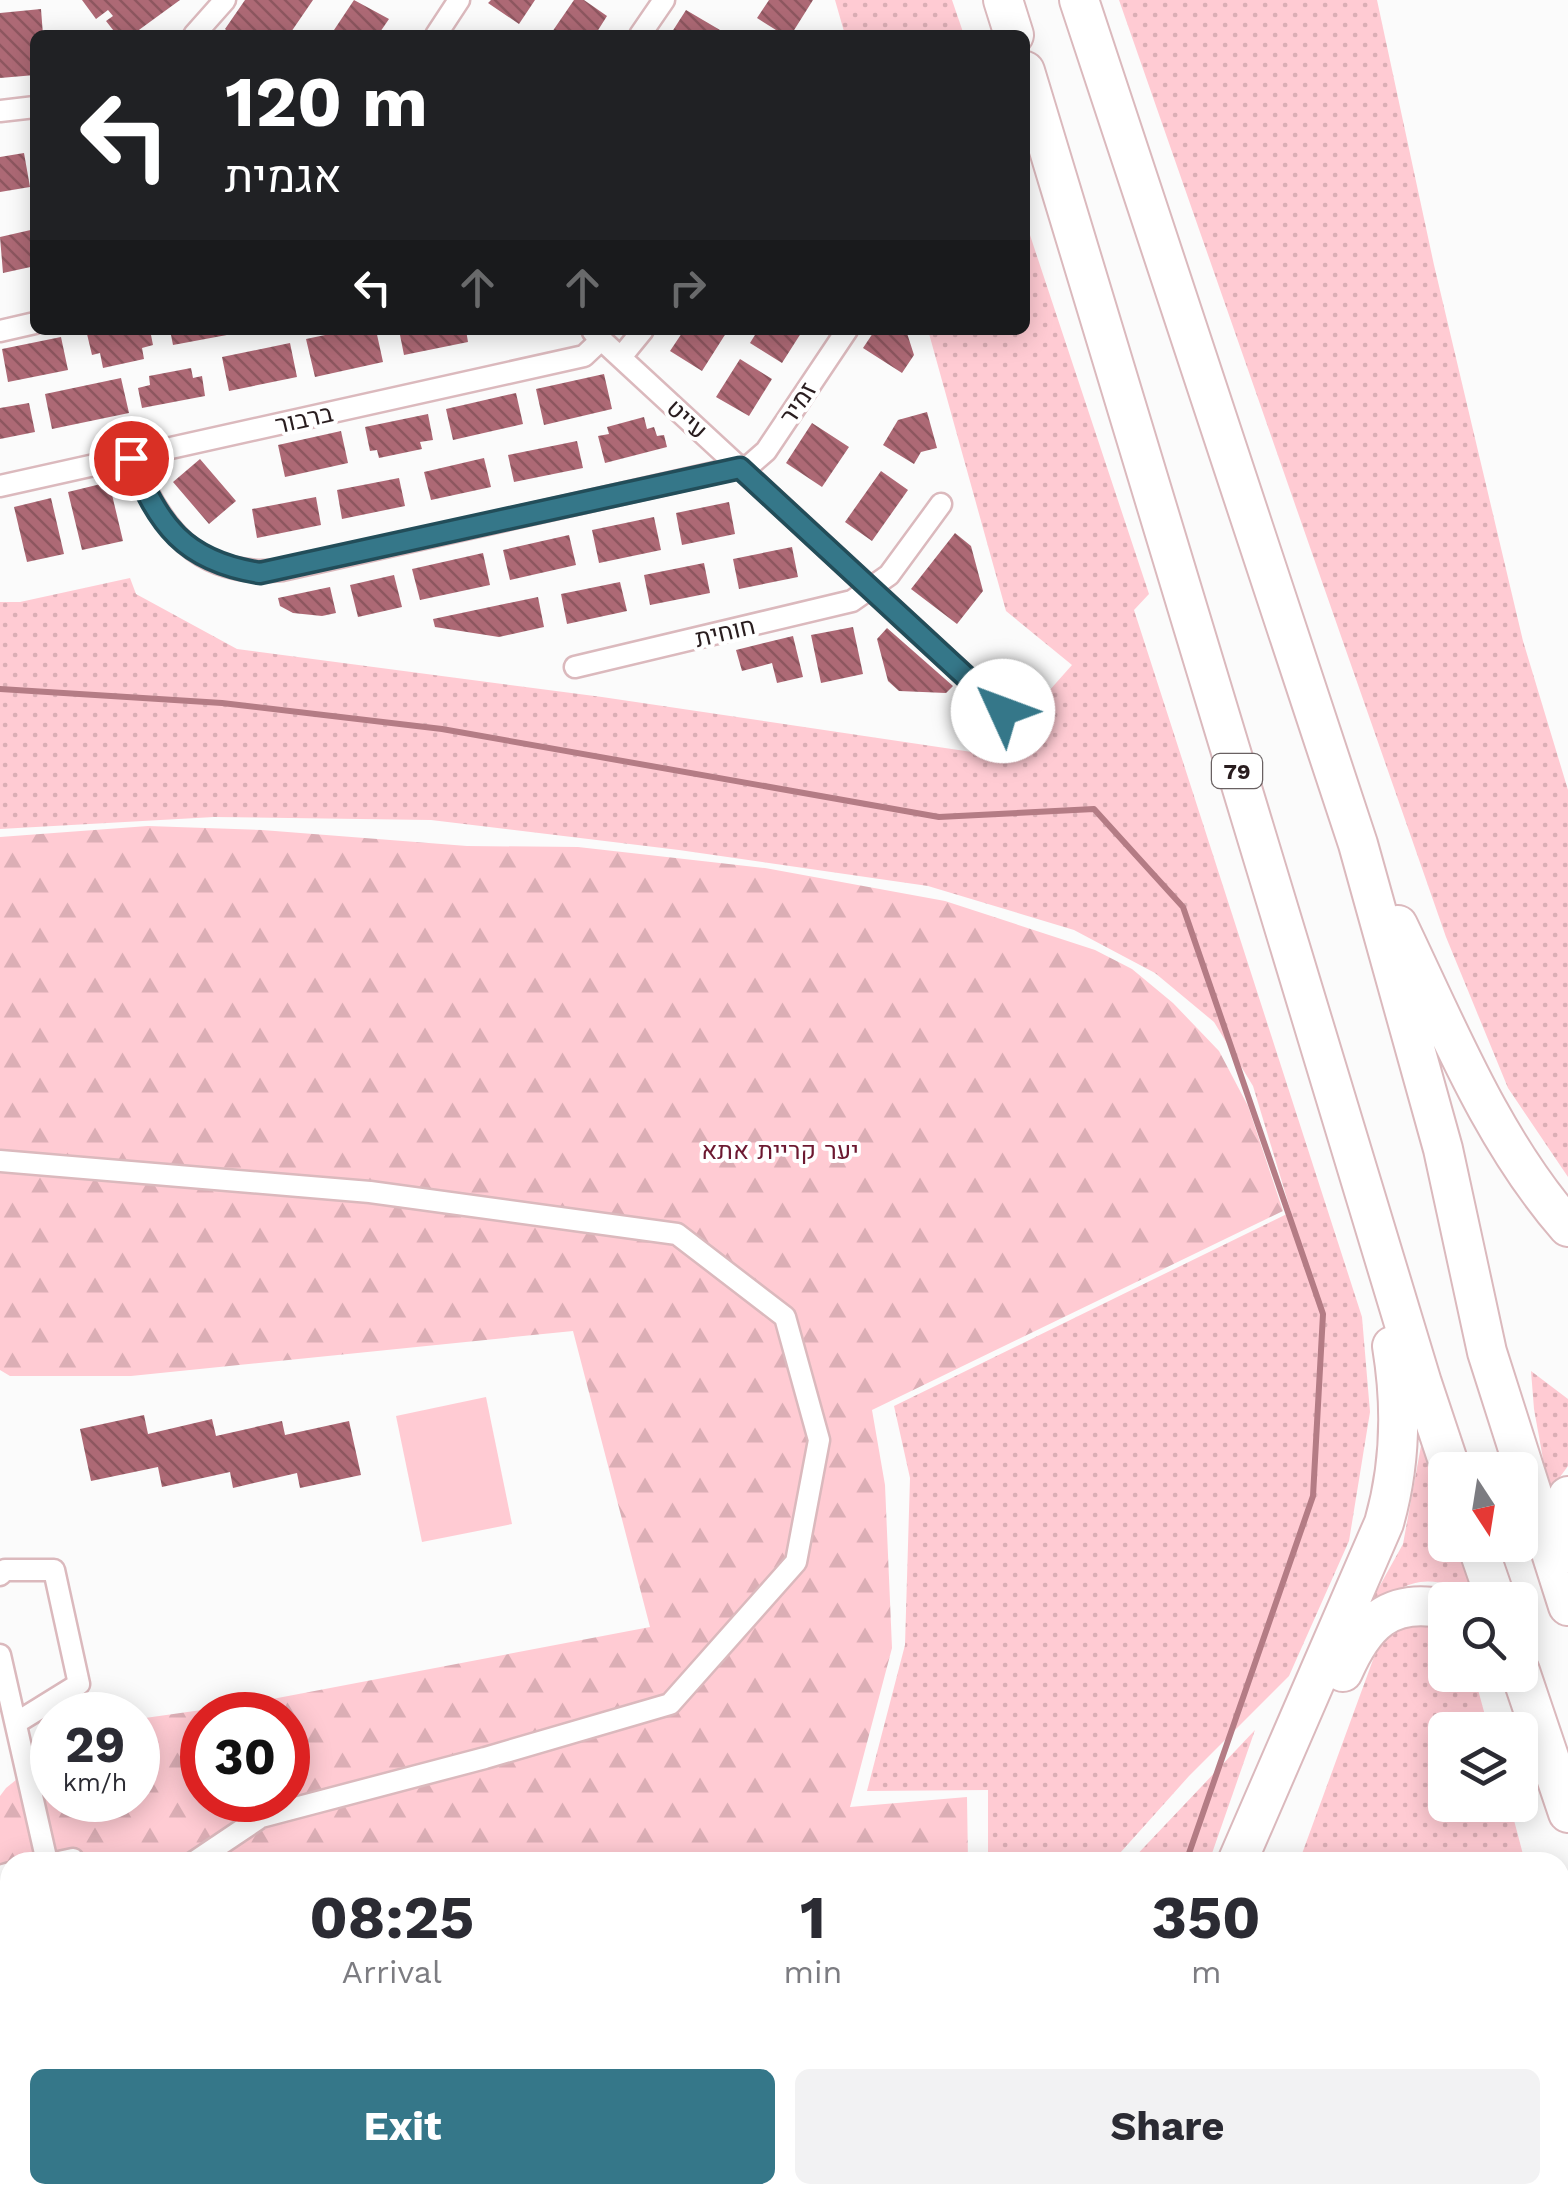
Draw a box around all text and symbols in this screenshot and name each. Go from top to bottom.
text: 120 m [225,61,428,143]
icon: left [60,70,190,200]
text: אגמית [225,150,342,203]
icon: left [345,260,400,315]
icon: ahead [450,260,505,315]
icon: ahead [555,260,610,315]
icon: right [660,260,715,315]
street label: זמיר [774,376,822,430]
street label: עייט [661,393,713,445]
street label: ברבור [272,398,336,440]
pin [89,416,174,501]
icon: arrive [104,431,159,486]
street label: חוחית [692,611,758,653]
position arrow [951,659,1055,763]
road number: 79 [1212,754,1262,788]
park label: יער קריית אתא [701,1136,859,1165]
north arrow [1428,1452,1538,1562]
map controls [1428,1452,1538,1822]
button: search [1428,1582,1538,1692]
speed limit sign: 30 [180,1692,310,1822]
button: layers [1428,1712,1538,1822]
text: 29 [65,1715,125,1774]
text: km/h [63,1768,127,1797]
text: 08:25 [309,1882,474,1953]
text: 1 [800,1882,826,1953]
text: 350 [1152,1882,1261,1953]
text: Arrival [342,1953,442,1991]
text: min [784,1953,842,1991]
text: m [1191,1953,1221,1991]
button: Exit [30,2069,775,2184]
button: Share [795,2069,1540,2184]

